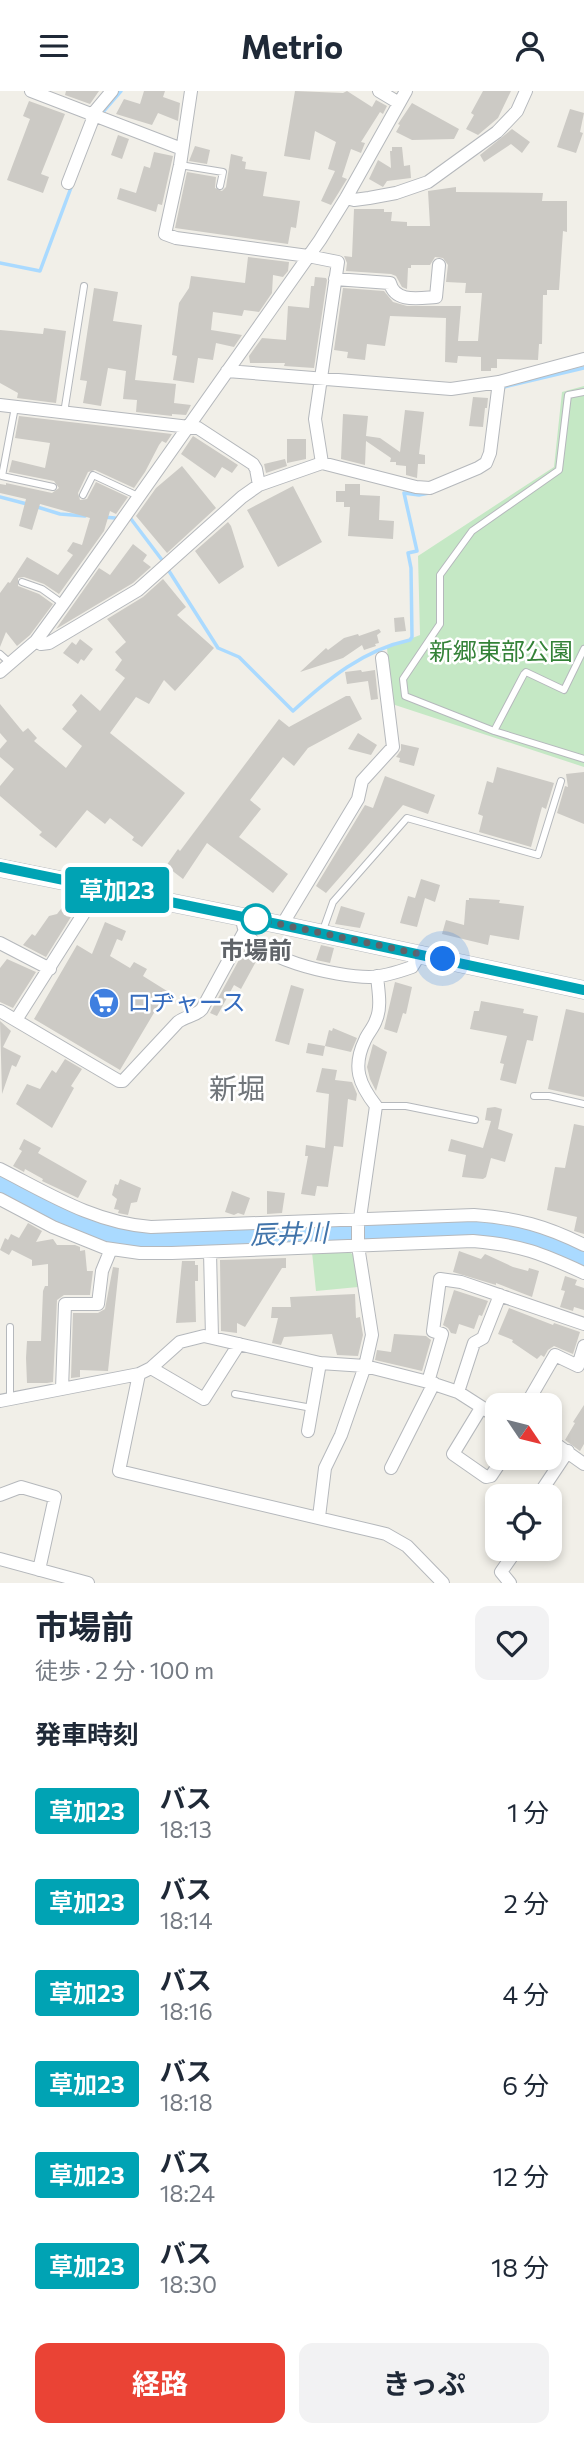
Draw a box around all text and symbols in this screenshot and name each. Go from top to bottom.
text: Metrio [241,26,343,66]
icon: menu [35,27,73,65]
icon: person [511,27,549,65]
park label: 新郷東部公園 [429,636,573,665]
line badge: 草加23 [68,867,166,913]
text: 草加23 [79,875,155,904]
marker: 市場前 [241,904,271,934]
place label: 市場前 [220,935,292,964]
your location [425,941,460,976]
supermarket icon: ロヂャース [87,986,121,1020]
place label: ロヂャース [127,987,246,1016]
district label: 新堀 [209,1071,265,1105]
water label: 辰井川 [249,1216,331,1249]
north arrow [485,1393,562,1470]
map controls [485,1393,562,1561]
button: locate [485,1484,562,1561]
text: 市場前 [35,1605,134,1646]
button: heart [475,1606,549,1680]
text: 徒歩 · 2 分 · 100 m [35,1656,214,1684]
text: 発車時刻 [35,1718,139,1749]
text: バス [160,1782,212,1813]
text: 草加23 [49,1796,125,1825]
text: 1 分 [507,1796,549,1827]
text: 18:13 [160,1815,212,1843]
text: バス [160,1873,212,1904]
text: 草加23 [49,1887,125,1916]
text: 2 分 [504,1887,549,1918]
text: 18:14 [160,1906,213,1934]
text: バス [160,1964,212,1995]
text: 草加23 [49,1978,125,2007]
text: 4 分 [502,1978,549,2009]
text: 18:16 [160,1997,213,2025]
text: バス [160,2055,212,2086]
text: 草加23 [49,2069,125,2098]
text: 6 分 [502,2069,549,2100]
text: 18:18 [160,2088,213,2116]
text: バス [160,2146,212,2177]
text: 草加23 [49,2160,125,2189]
text: 12 分 [492,2160,549,2191]
text: 18:24 [160,2179,215,2207]
text: バス [160,2237,212,2268]
text: 草加23 [49,2251,125,2280]
text: 18 分 [491,2251,549,2282]
text: 18:30 [160,2270,217,2298]
button: 経路 [35,2343,285,2423]
button: きっぷ [299,2343,549,2423]

